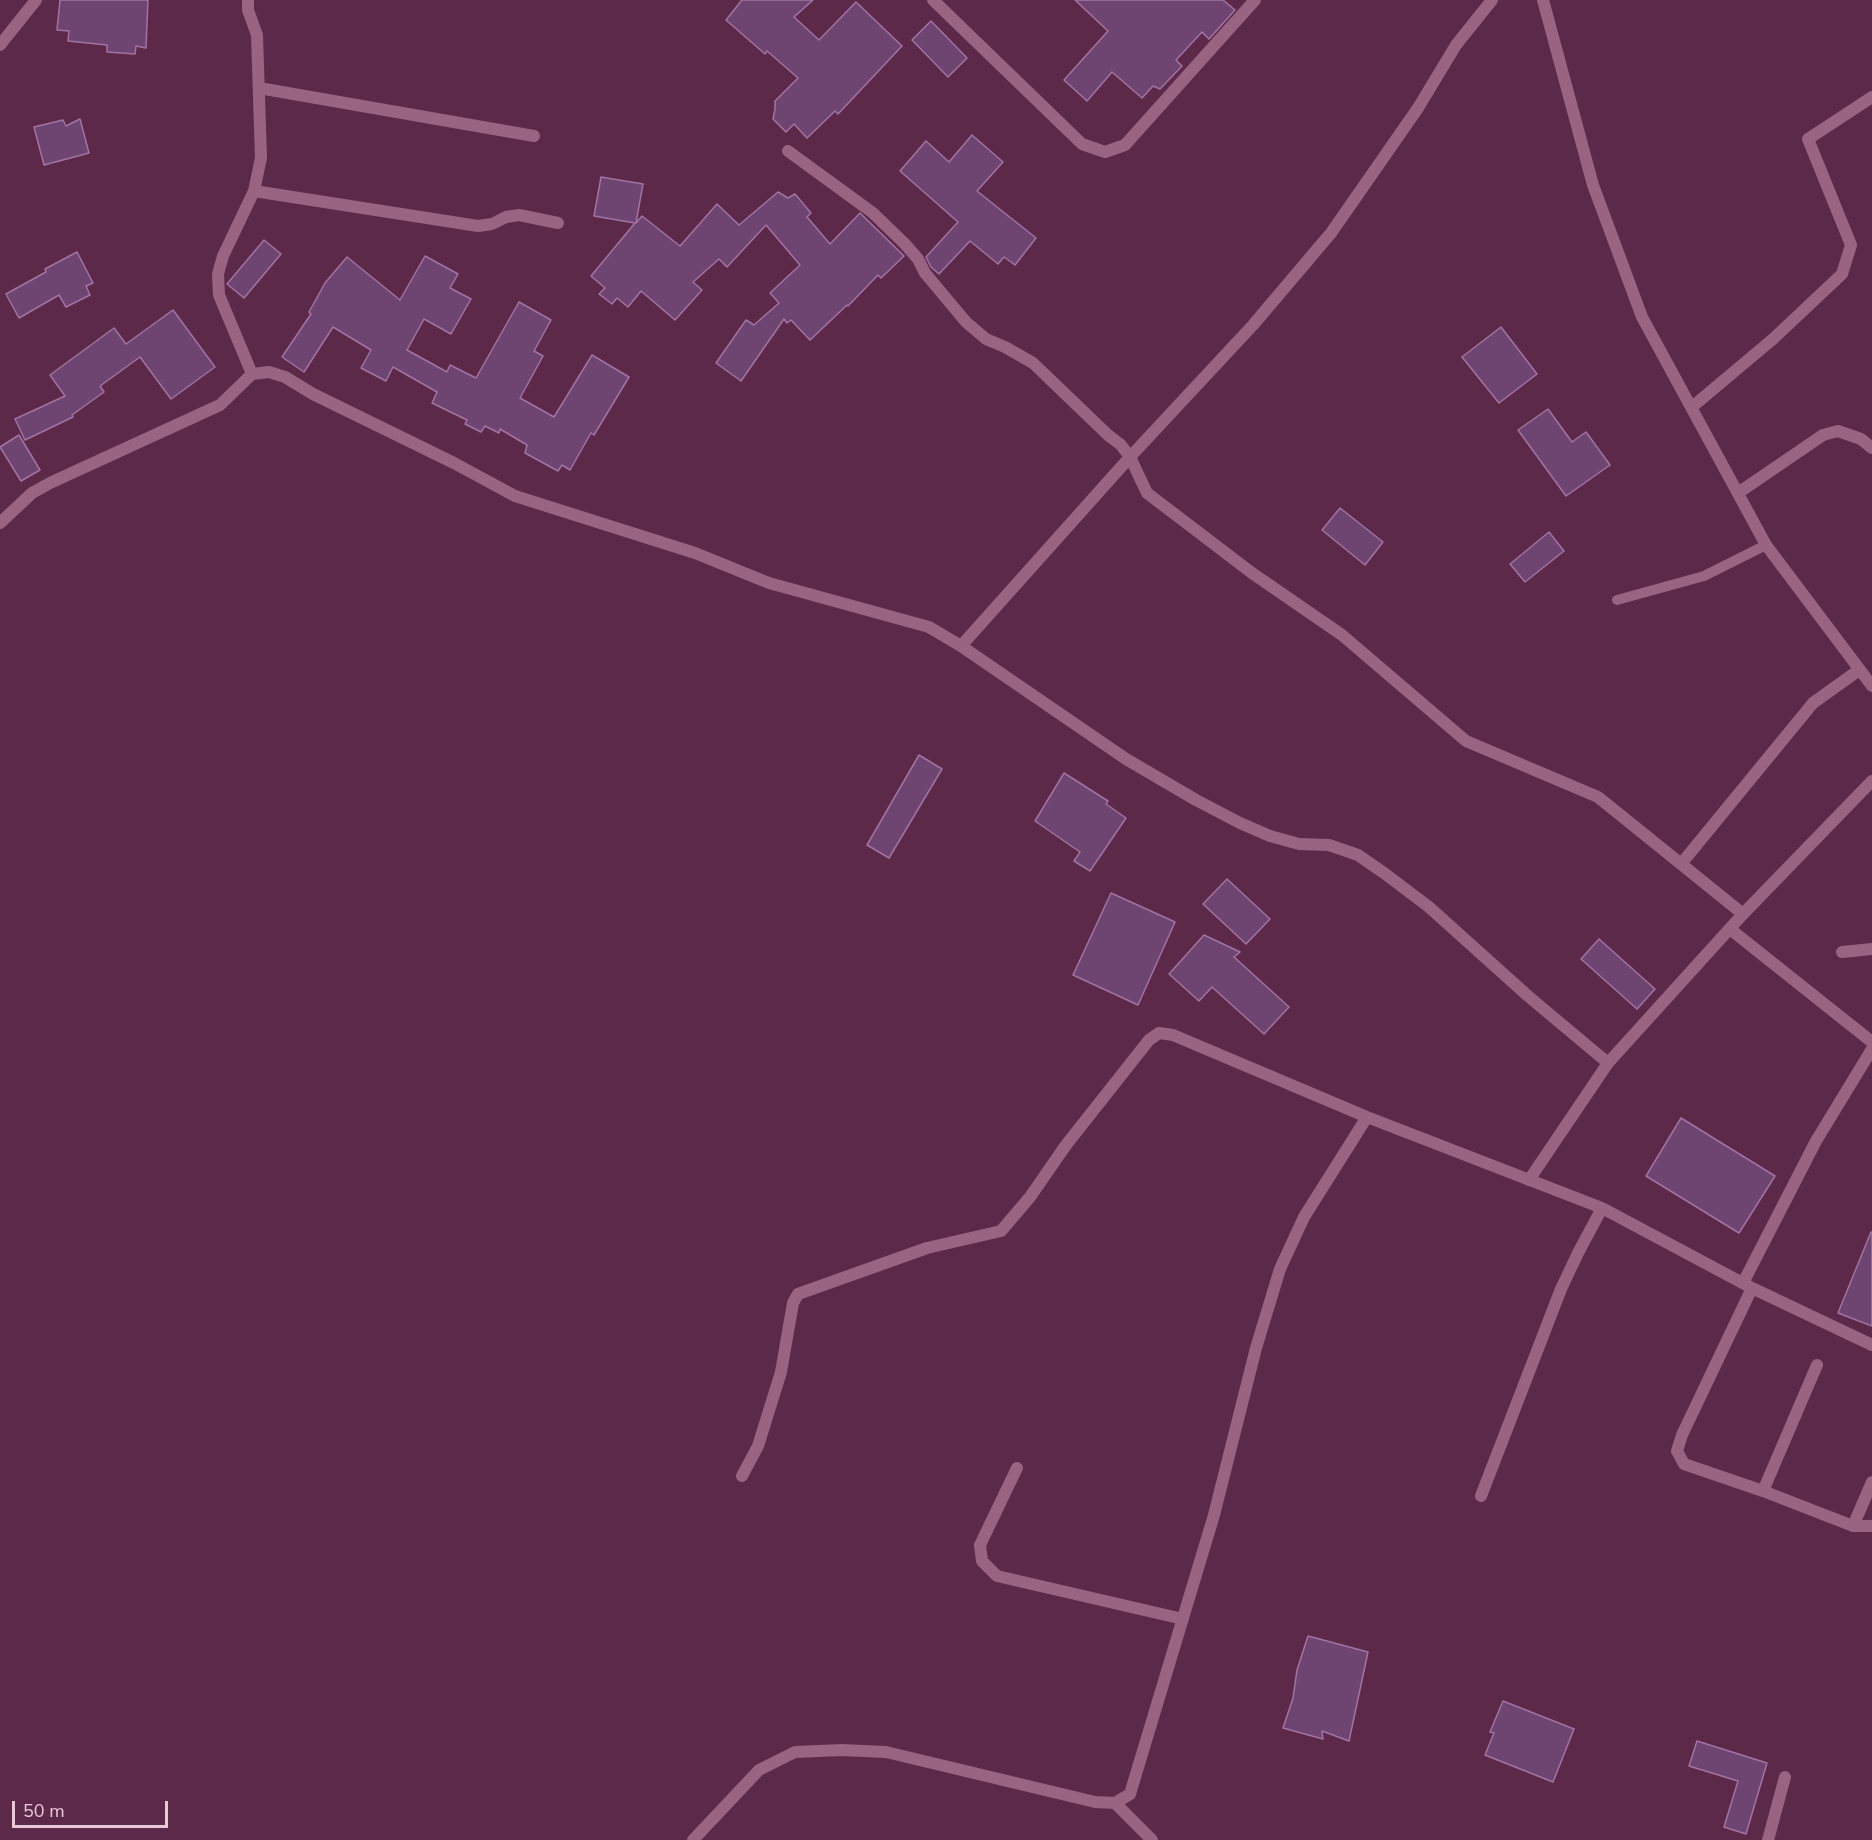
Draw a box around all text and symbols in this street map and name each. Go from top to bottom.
scale bar [15,1789,171,1827]
text: 50 m [23,1799,65,1823]

